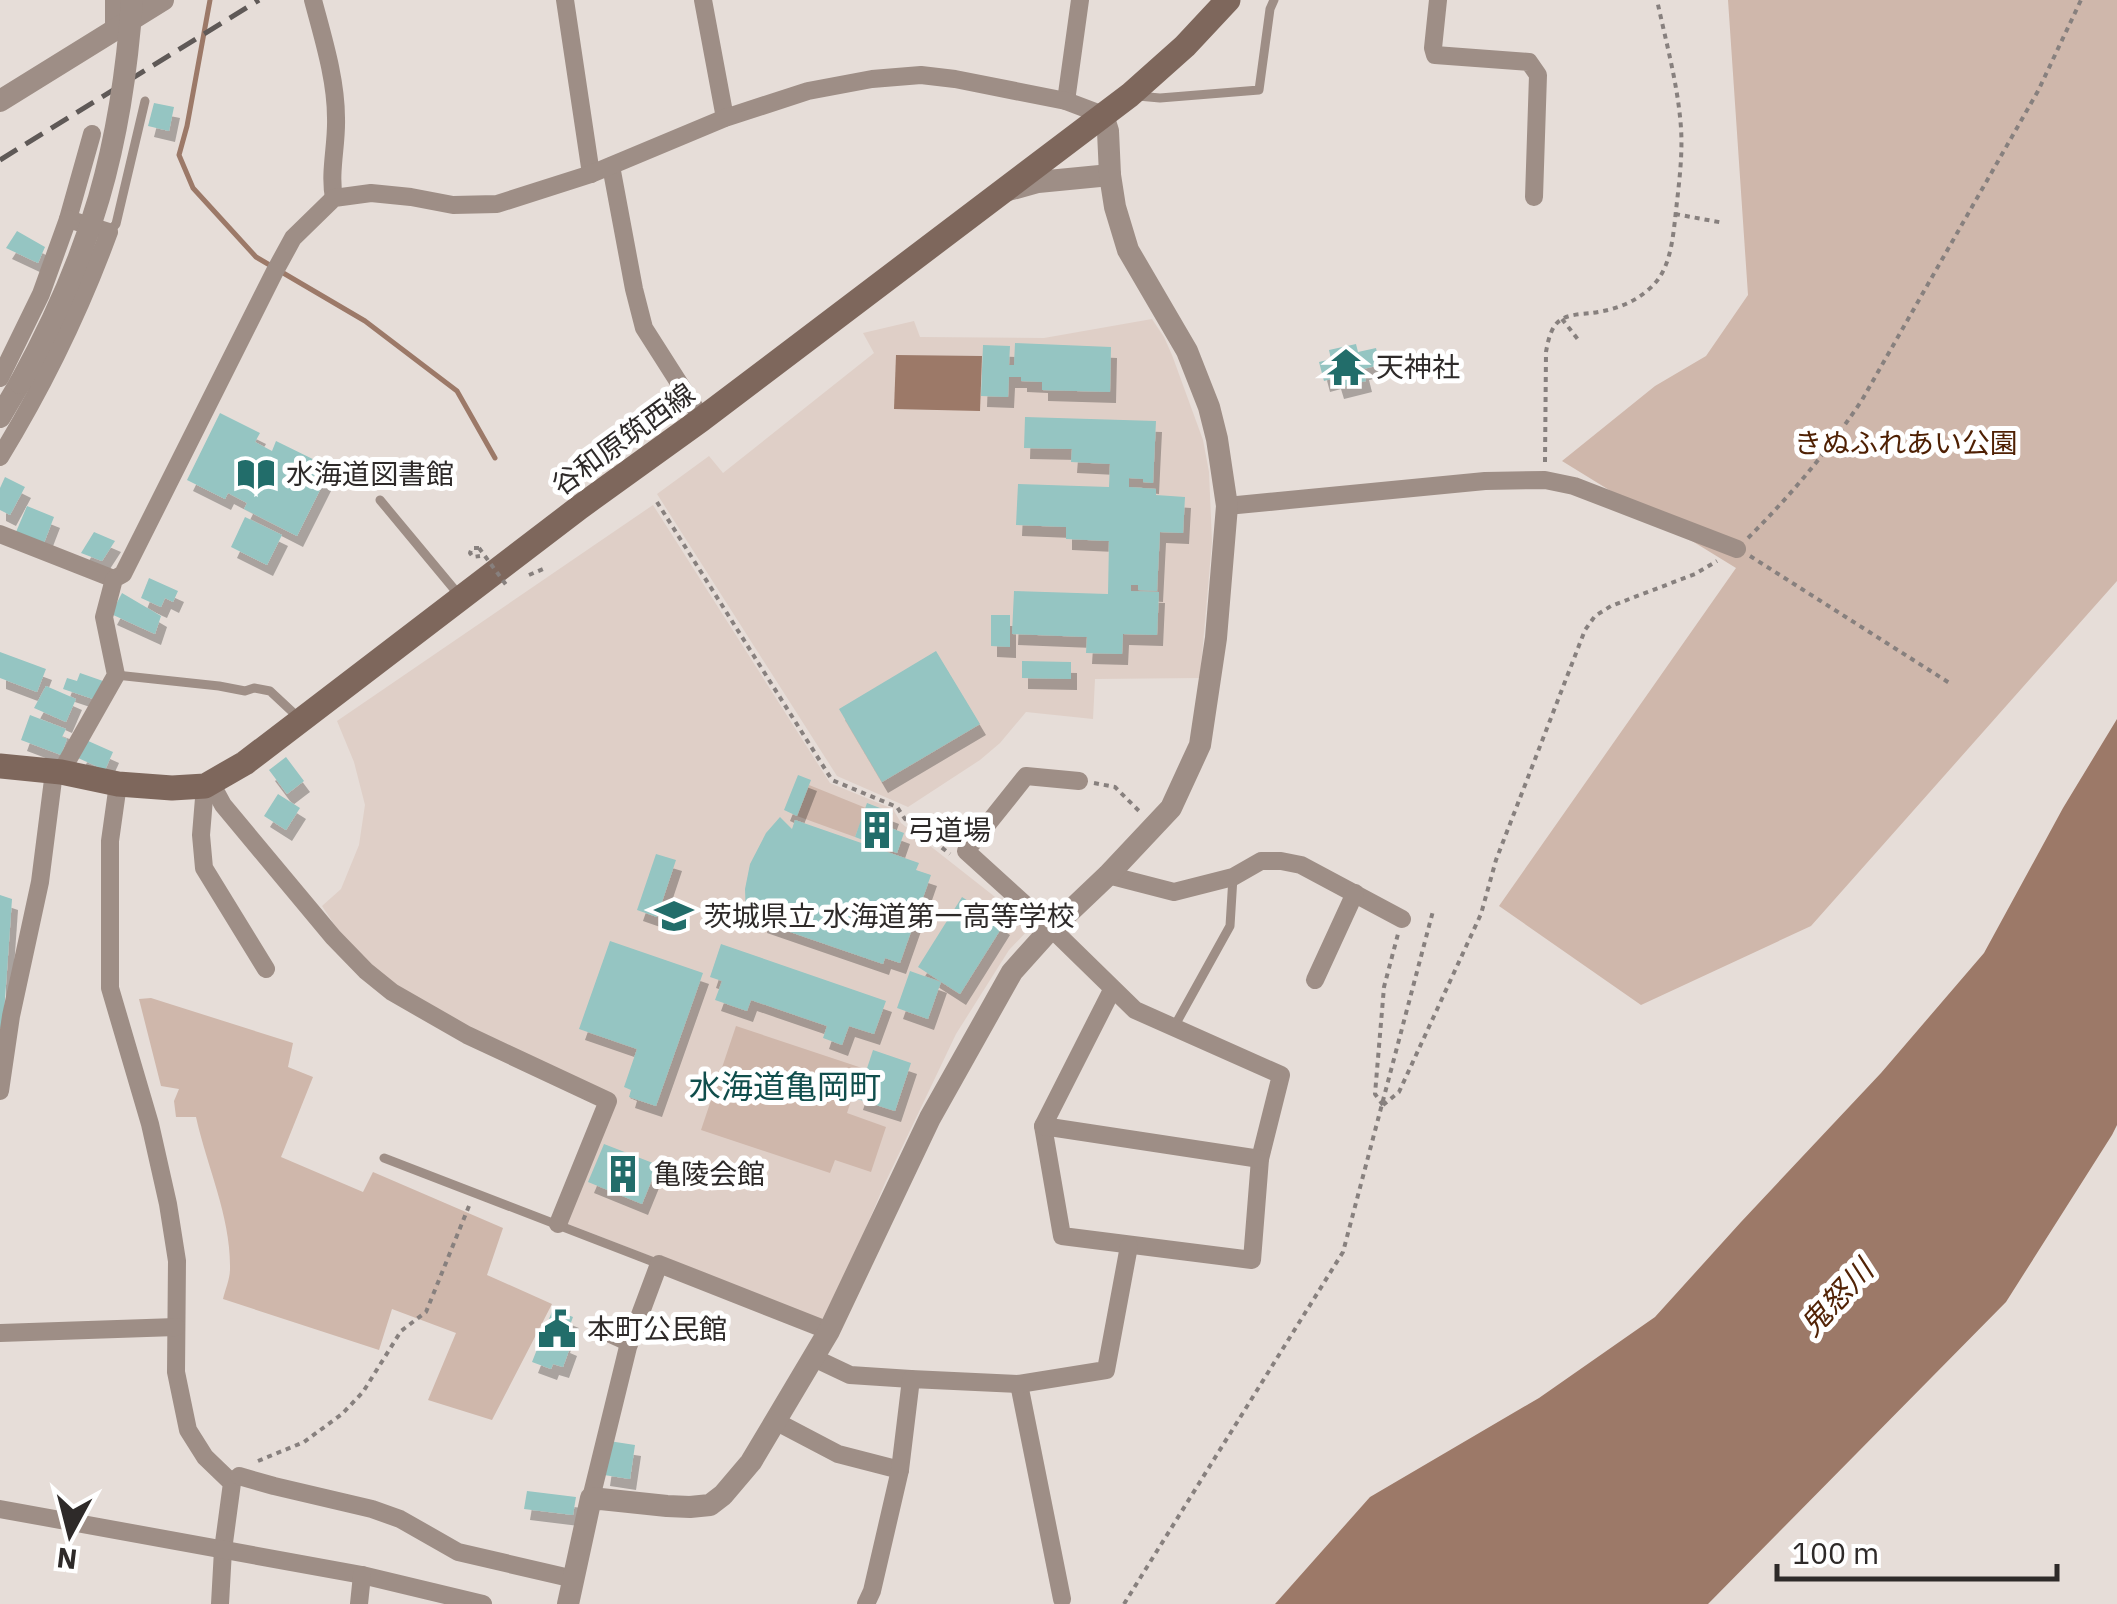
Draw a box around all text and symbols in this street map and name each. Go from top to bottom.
temple icon: 天神社 [1325,346,1367,388]
place label: 天神社 [1376,348,1460,385]
street label: 谷和原筑西線 [544,374,702,503]
park label: きぬふれあい公園 [1794,424,2018,461]
library icon: 水海道図書館 [235,453,277,495]
place label: 水海道図書館 [286,455,454,492]
building icon: 弓道場 [856,809,898,851]
place label: 弓道場 [907,811,991,848]
school or university icon: 茨城県立 水海道第一高等学校 [653,895,695,937]
place label: 茨城県立 水海道第一高等学校 [704,897,1075,934]
district label: 水海道亀岡町 [689,1065,881,1107]
building icon: 亀陵会館 [602,1153,644,1195]
place label: 亀陵会館 [653,1155,765,1192]
water label: 鬼怒川 [1791,1249,1883,1343]
public building icon: 本町公民館 [536,1308,578,1350]
place label: 本町公民館 [587,1310,727,1347]
north arrow [20,1484,120,1584]
scale bar [1777,1519,2057,1581]
text: 100 m [1792,1533,1879,1572]
text: N [55,1540,79,1579]

